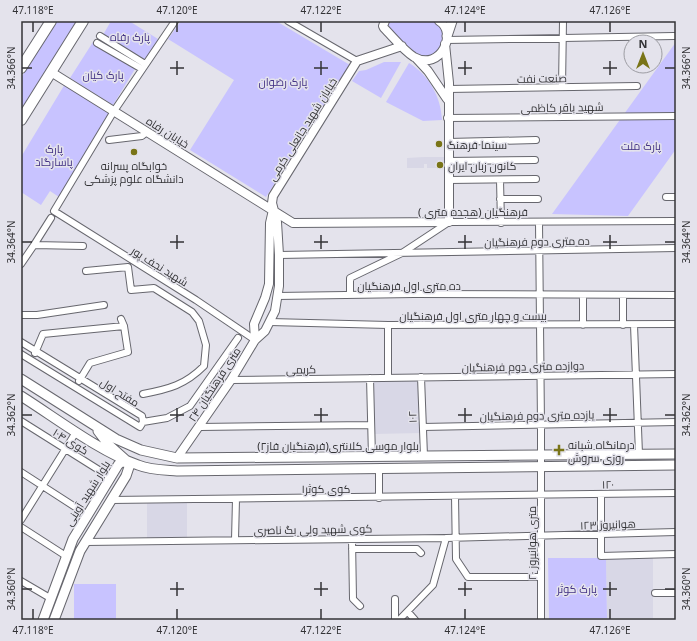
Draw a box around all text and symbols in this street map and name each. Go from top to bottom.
text: 47.118°E [12,3,54,17]
text: 47.120°E [156,3,198,17]
text: 47.122°E [300,3,342,17]
text: 47.124°E [444,3,486,17]
text: 47.126°E [589,3,631,17]
park label: پارک رفاه [110,29,150,44]
north arrow [623,34,663,74]
text: N [639,36,647,51]
text: 34.366°N [4,46,18,90]
text: 34.366°N [679,46,693,90]
park label: پارک کیان [82,67,124,82]
street label: صنعت نفت [517,70,567,86]
park label: پارک رضوان [258,74,308,89]
street label: خیابان شهید جانعلی کرمی [264,74,340,184]
street label: شهید باقر کاظمی [520,99,604,115]
street label: خیابان رفاه [144,113,192,151]
place label: سینما فرهنگ [447,137,507,152]
park label: پارک ملت [621,138,661,153]
marker: سینما فرهنگ [434,139,444,149]
park label: پارک پاسارگاد [35,141,73,169]
marker: خوابگاه پسرانه دانشگاه علوم پزشکی [129,147,139,157]
place label: خوابگاه پسرانه دانشگاه علوم پزشکی [84,158,184,187]
place label: کانون زبان ایران [448,158,516,173]
marker: کانون زبان ایران [435,160,445,170]
street label: فرهنگیان (هجده متری ) [418,204,528,219]
text: 34.364°N [4,220,18,264]
text: 34.364°N [679,220,693,264]
street label: ده متری دوم فرهنگیان [484,233,590,250]
street label: شهید نجف پور [128,242,191,289]
street label: ده متری اول فرهنگیان [357,278,461,293]
street label: بیست و چهار متری اول فرهنگیان [399,308,547,323]
street label: ۲۴ متری فرهنگیان [184,344,244,424]
street label: دوازده متری دوم فرهنگیان [462,357,584,376]
street label: کریمی [286,361,316,377]
street label: مفتح اول [97,374,142,411]
text: 34.362°N [4,393,18,437]
text: 34.362°N [679,393,693,437]
street label: یازده متری دوم فرهنگیان [480,407,594,424]
street label: ۱۰۲ [404,411,420,423]
street label: کوی ۱۰۴ [50,424,92,458]
place label: درمانگاه شبانه روزی سروش [568,437,635,465]
street label: بلوار موسی کلانتری(فرهنگیان فاز۲) [257,438,419,453]
marker: درمانگاه شبانه روزی سروش [553,444,565,456]
street label: بلوار شهید آوینی [61,457,113,529]
street label: ۱۲۰ [602,476,614,492]
street label: کوی کوثر۱ [302,481,351,496]
street label: ۲۰ متری هوانیروز [524,506,539,580]
street label: ۱۲۳ هوانیروز [580,516,636,532]
street label: کوی شهید ولی بگ ناصری [254,520,373,538]
text: 34.360°N [4,567,18,611]
text: 34.360°N [679,567,693,611]
park label: پارک کوثر [556,581,597,596]
text: 47.118°E [12,623,54,637]
text: 47.120°E [156,623,198,637]
text: 47.122°E [300,623,342,637]
text: 47.124°E [444,623,486,637]
text: 47.126°E [589,623,631,637]

